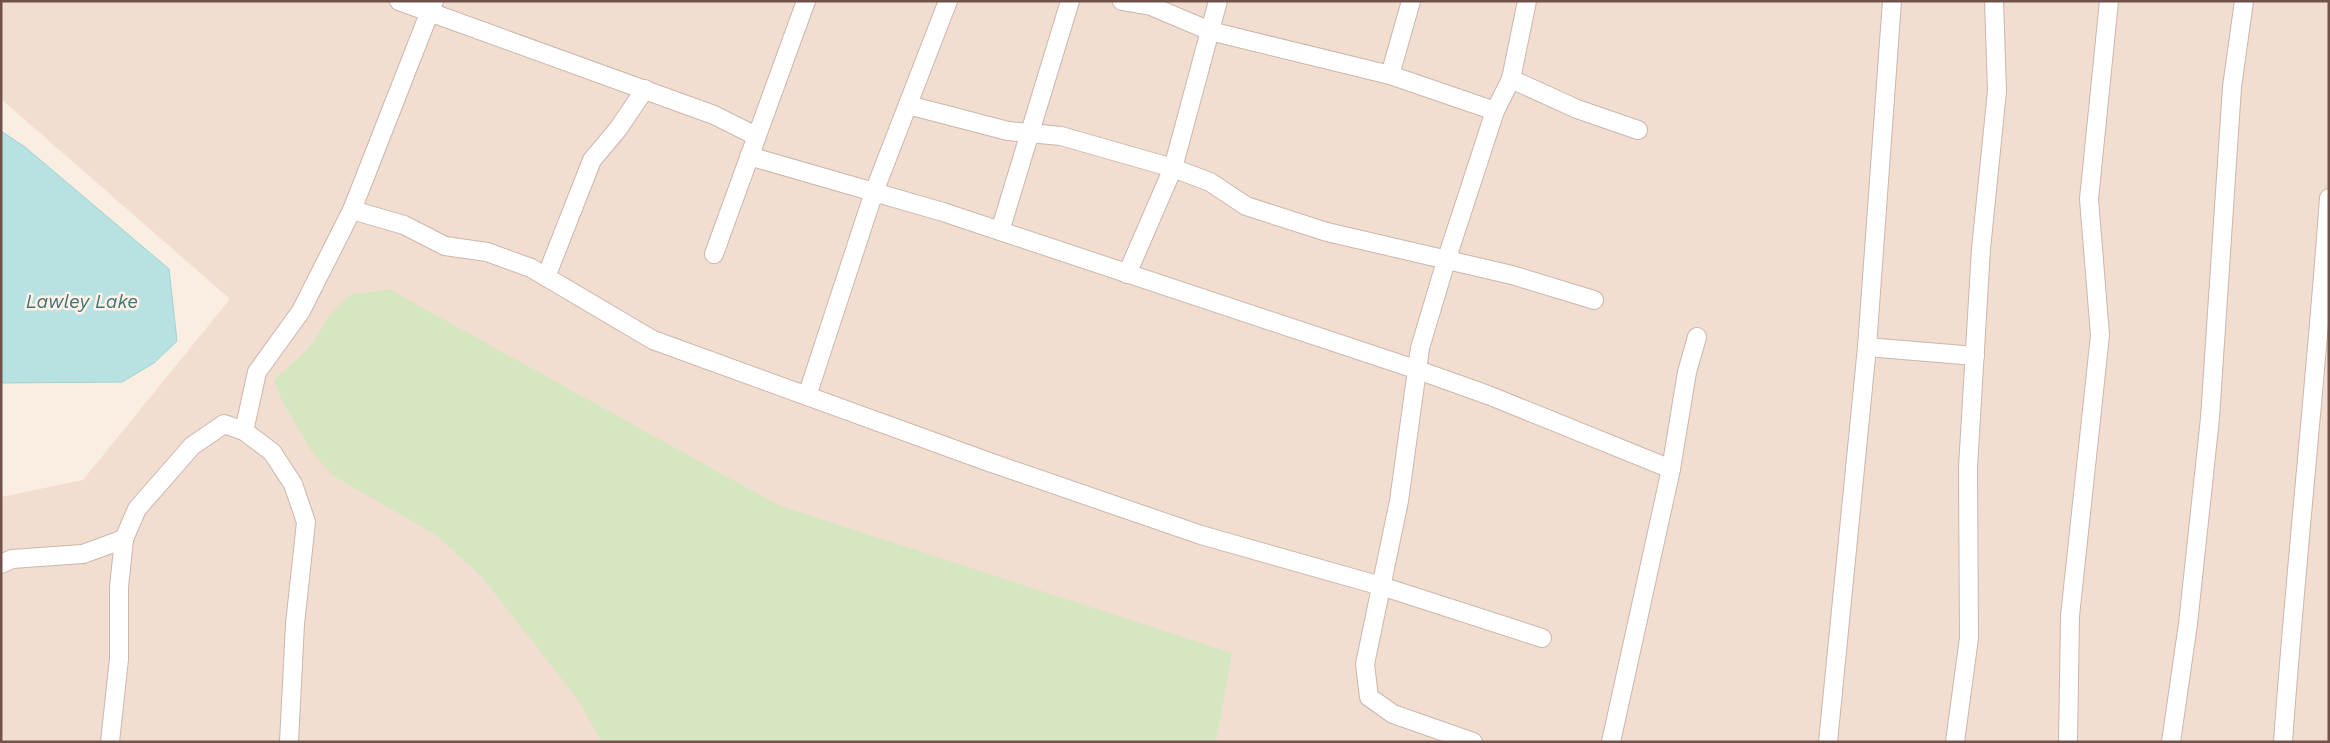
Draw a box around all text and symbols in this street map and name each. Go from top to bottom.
water label: Lawley Lake [26,290,138,313]

